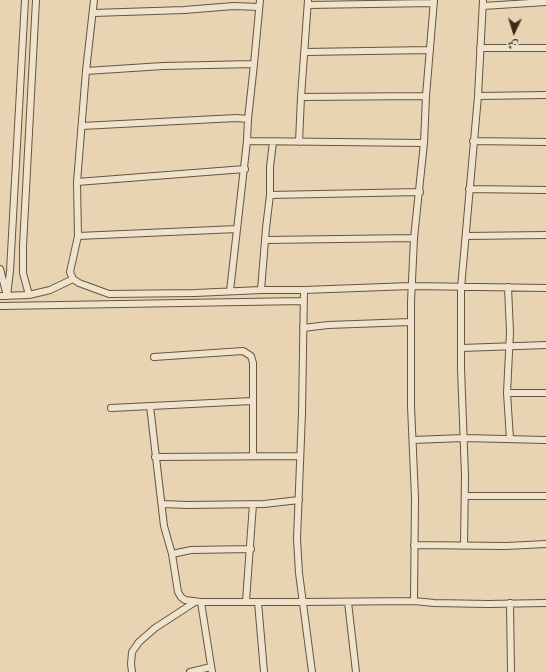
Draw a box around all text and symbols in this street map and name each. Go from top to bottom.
north arrow [494,12,534,52]
text: ش [507,37,519,51]

